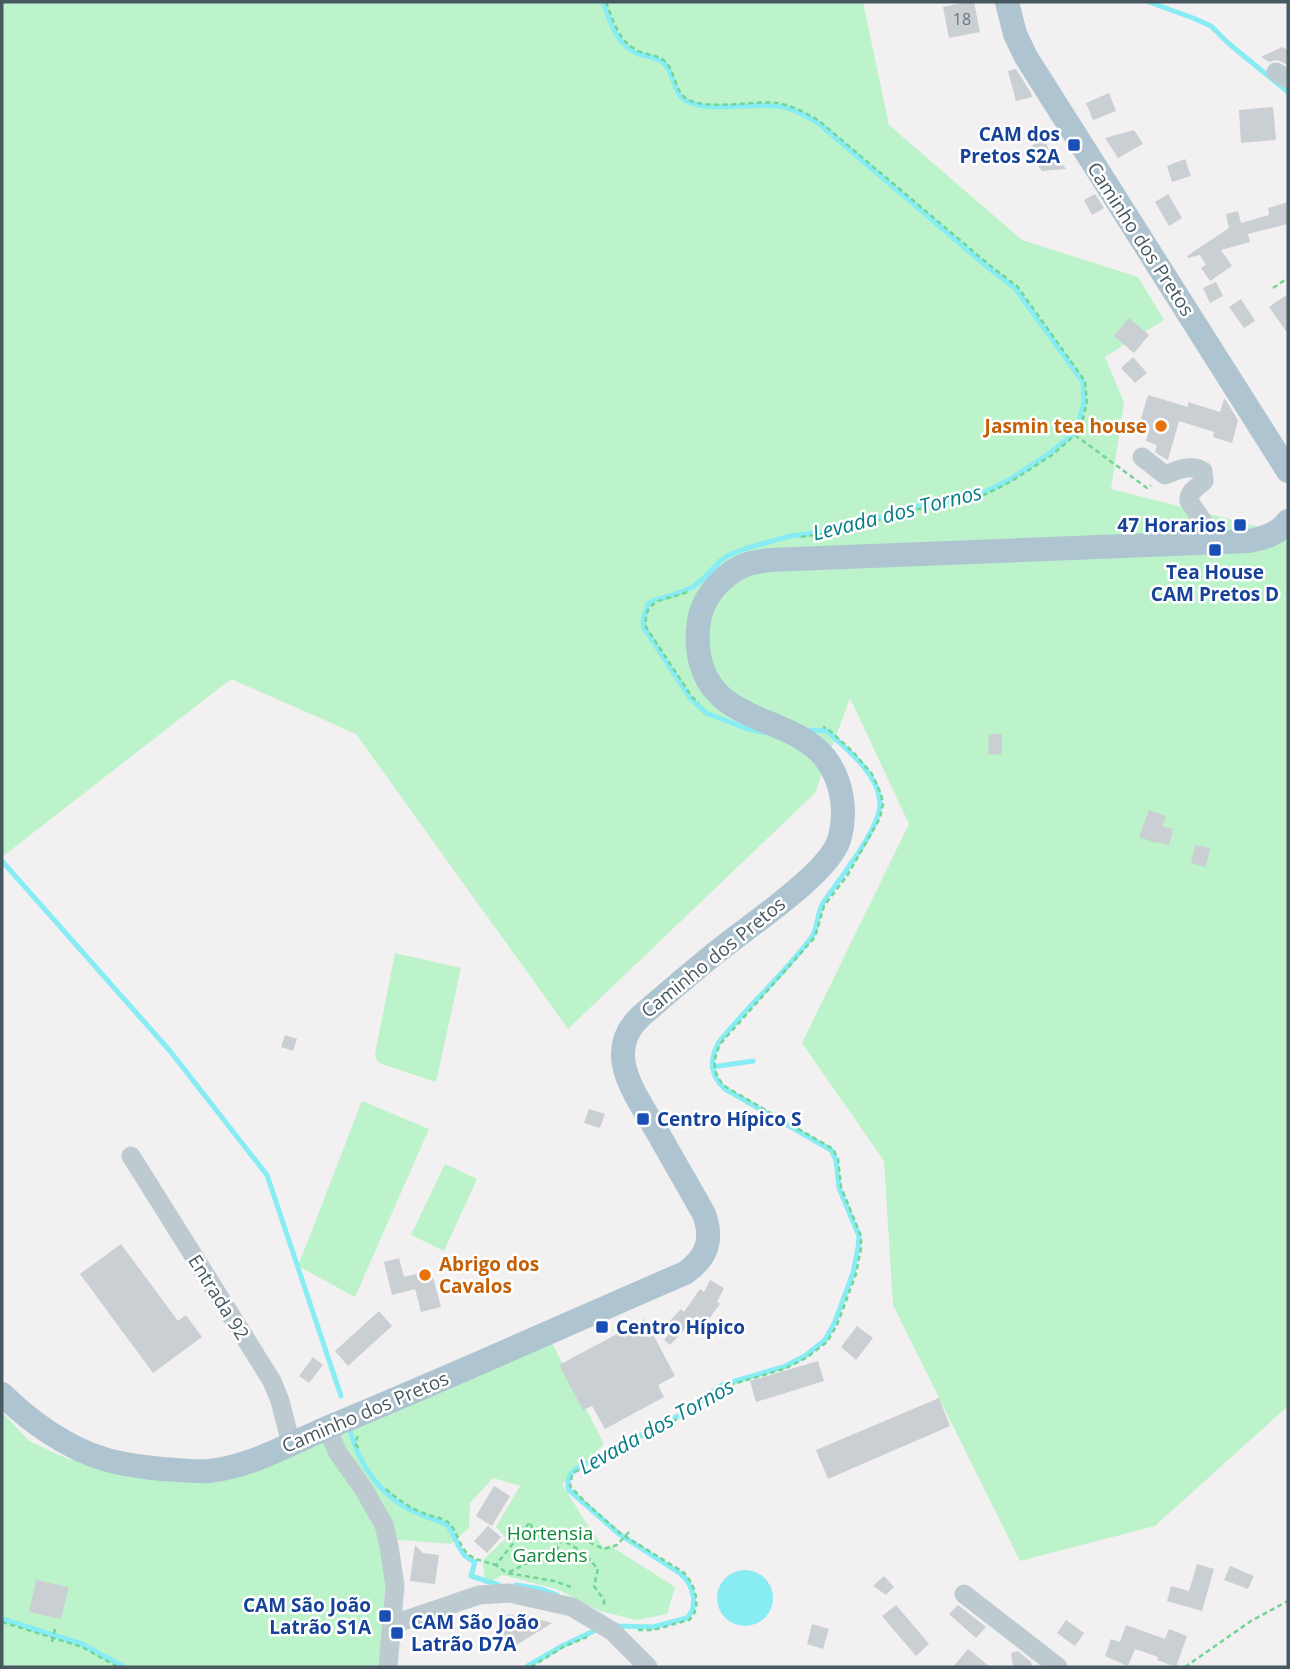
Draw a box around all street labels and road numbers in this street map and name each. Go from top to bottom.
street label: Caminho dos Pretos [1081,157,1201,321]
street label: Caminho dos Pretos [635,891,791,1023]
street label: Entrada 92 [182,1249,256,1345]
street label: Caminho dos Pretos [278,1365,452,1459]

